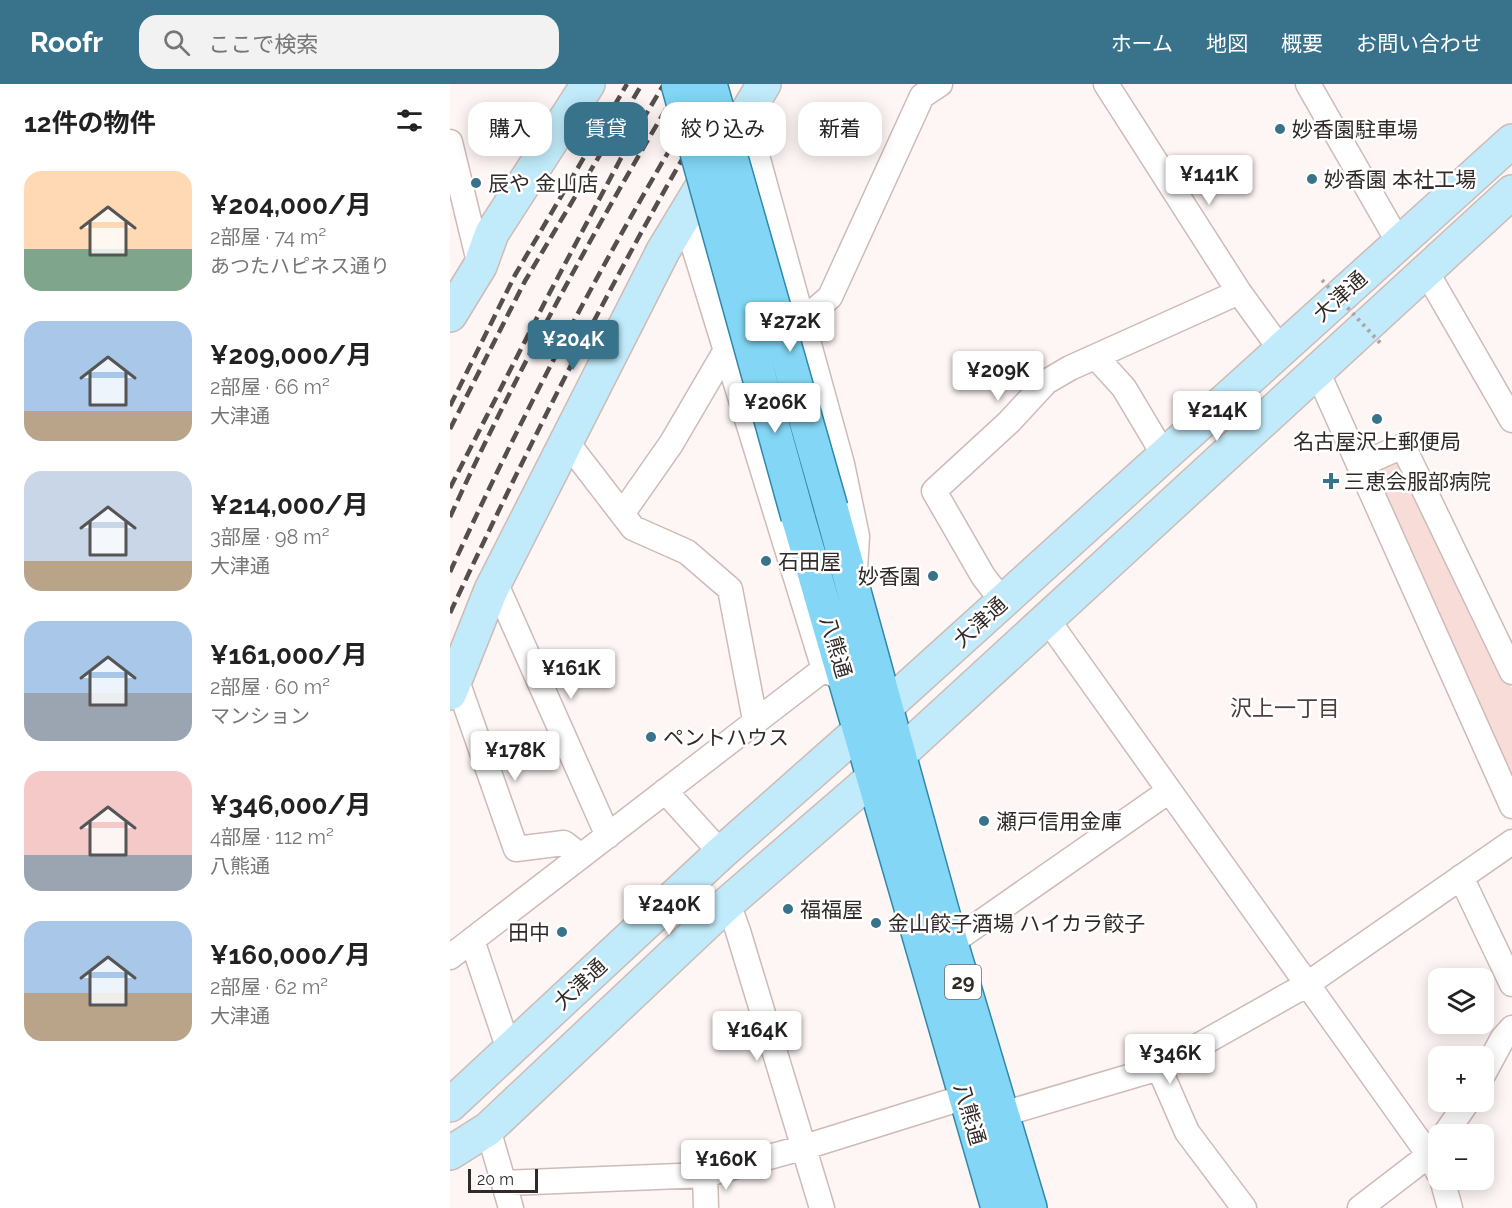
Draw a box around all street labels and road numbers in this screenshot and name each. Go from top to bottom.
street label: 大津通 [1308,266,1372,326]
street label: 大津通 [948,592,1012,652]
street label: 八熊通 [815,613,857,681]
street label: 大津通 [548,953,612,1015]
road number: 29 [945,965,981,999]
street label: 八熊通 [949,1080,991,1148]

